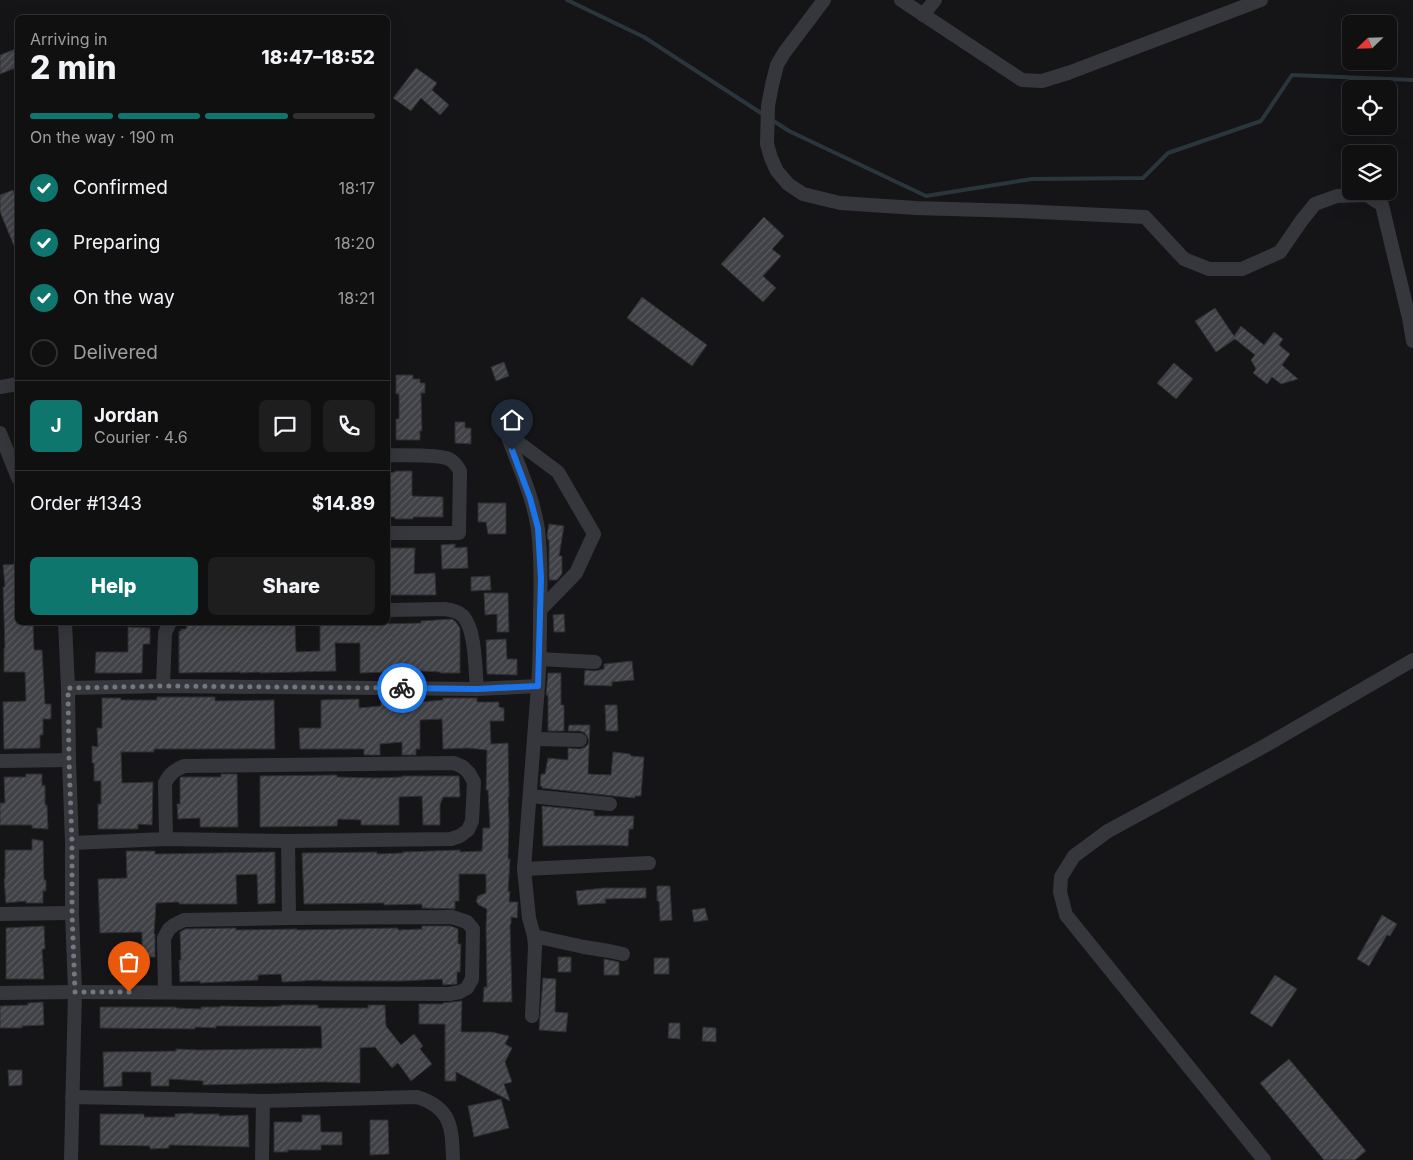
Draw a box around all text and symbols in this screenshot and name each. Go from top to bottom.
north arrow [1342,15,1398,70]
map controls [1342,15,1397,200]
text: Arriving in [30,29,107,49]
text: 18:47–18:52 [261,46,375,69]
text: 2 min [30,48,116,87]
button: locate [1342,80,1397,135]
text: On the way · 190 m [30,127,174,147]
button: layers [1342,145,1397,200]
icon: check [30,174,58,202]
text: Confirmed [73,176,168,199]
text: 18:17 [338,178,375,198]
icon: check [30,229,58,257]
text: Preparing [73,231,160,254]
text: 18:20 [334,233,375,253]
icon: check [30,284,58,312]
text: On the way [73,286,175,309]
text: 18:21 [338,288,375,308]
text: Delivered [73,341,158,364]
pin [491,399,533,450]
button: chat [259,400,311,452]
button: phone [323,400,375,452]
text: Jordan [94,404,159,427]
icon: home [498,406,526,434]
text: J [50,414,62,437]
text: Courier · 4.6 [94,427,188,447]
text: Order #1343 [30,492,142,515]
text: $14.89 [312,492,375,515]
button: Help [30,557,198,615]
button: Share [208,557,375,615]
courier [377,663,427,713]
icon: bike [388,674,416,702]
pin [108,941,150,992]
icon: bag [115,948,143,976]

